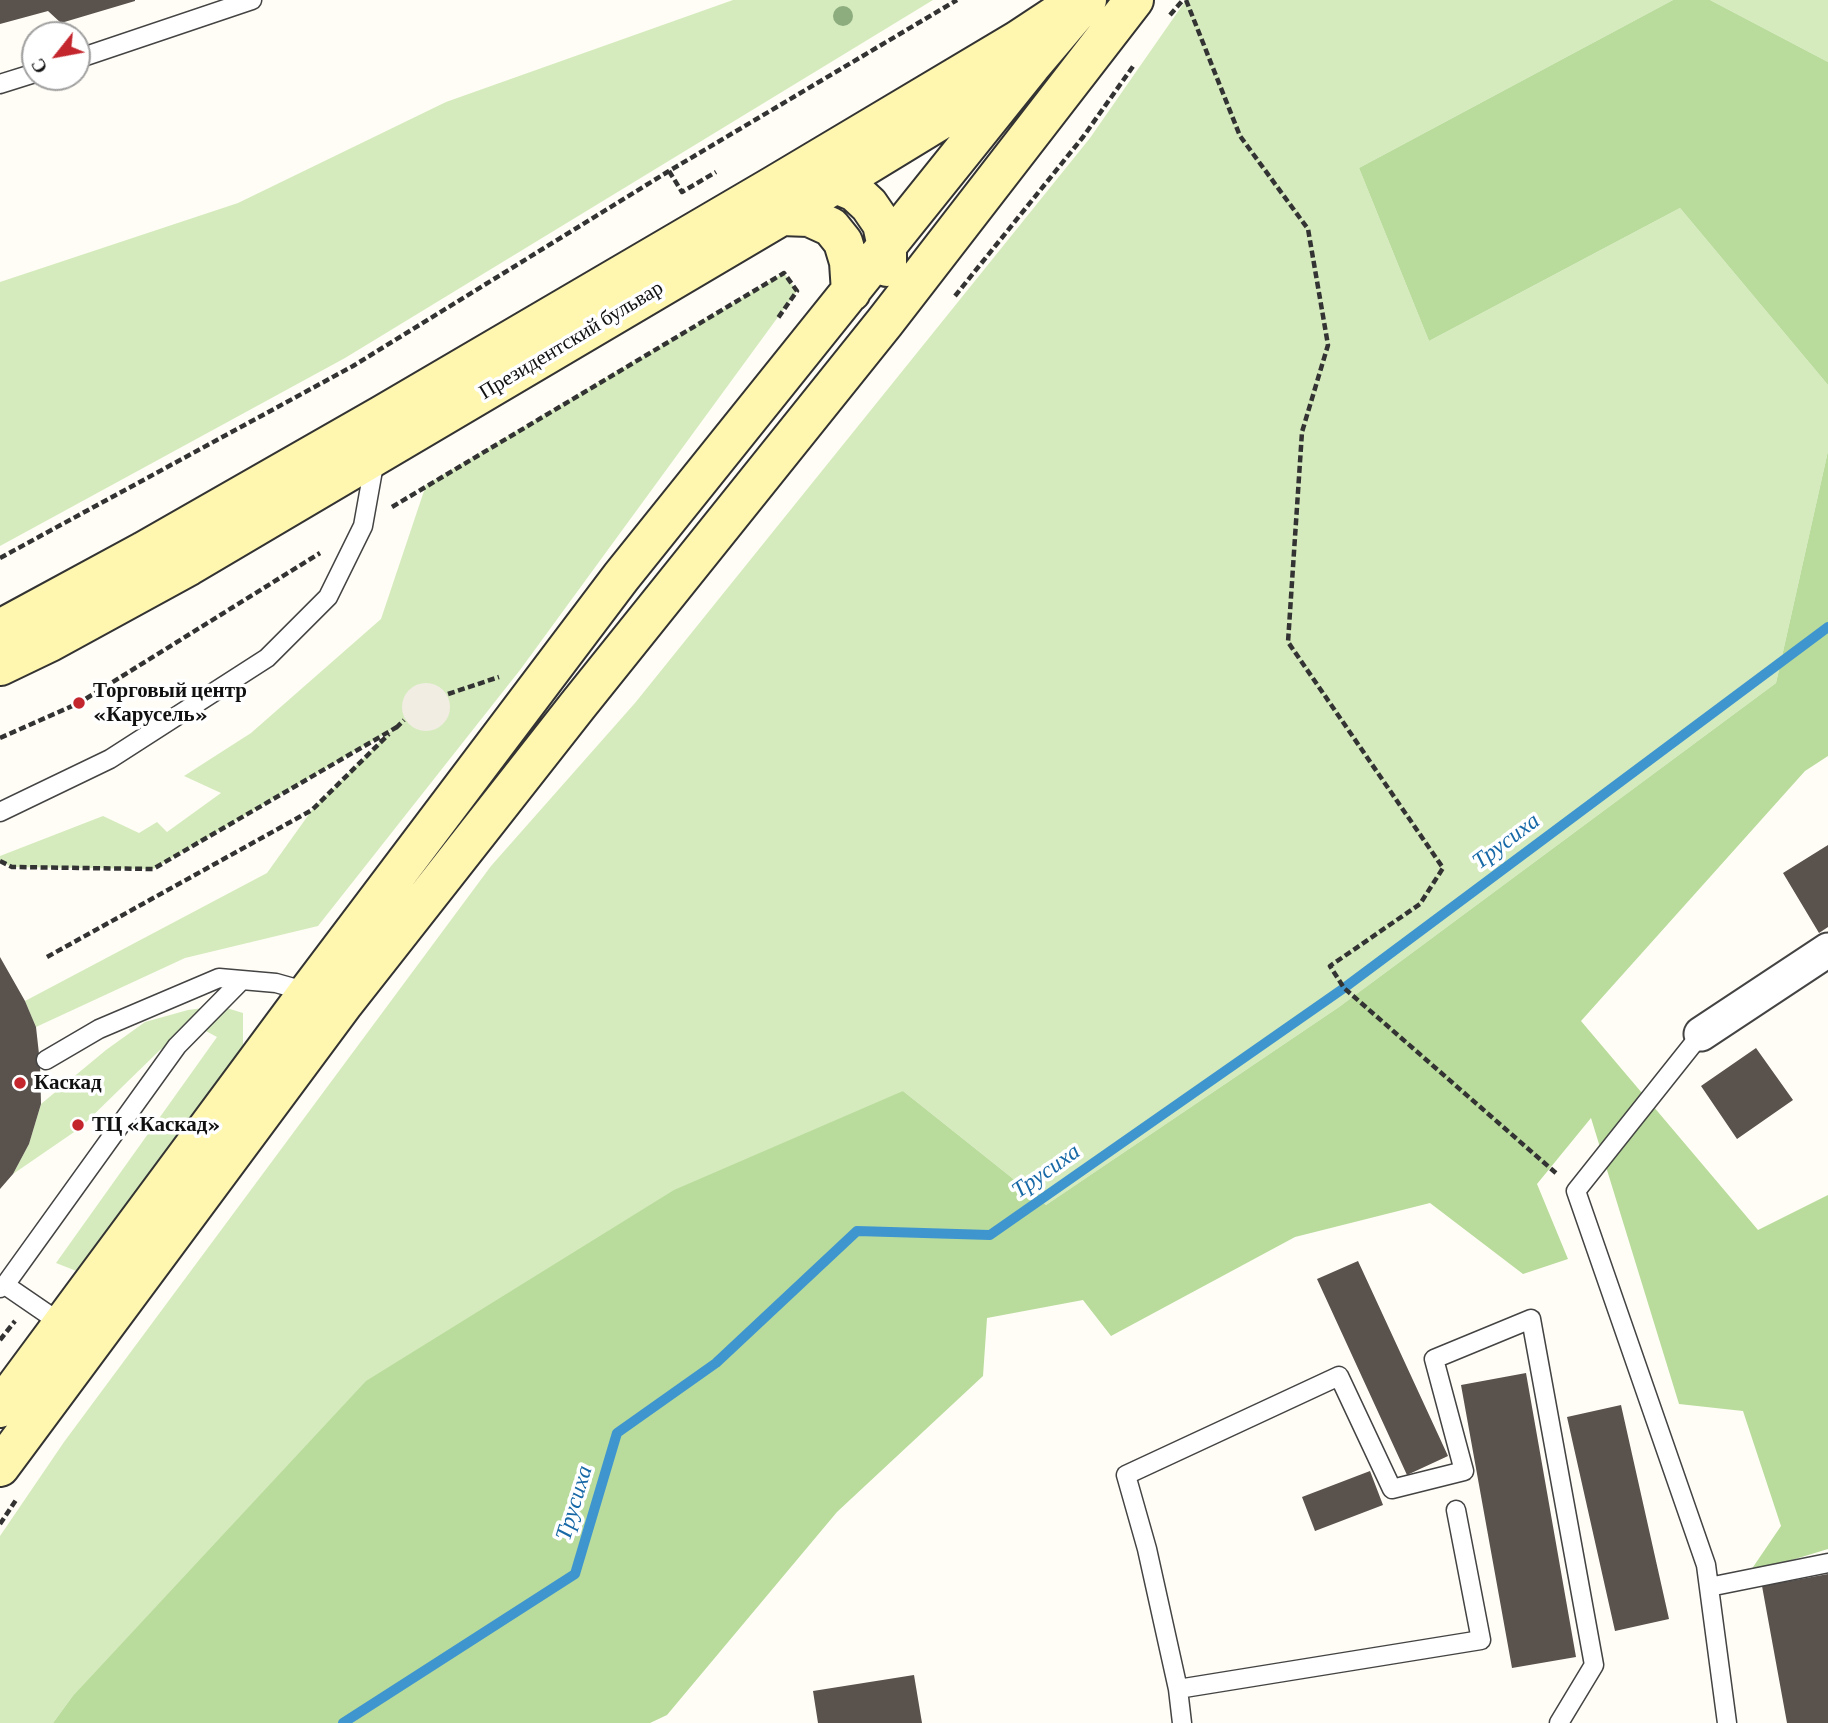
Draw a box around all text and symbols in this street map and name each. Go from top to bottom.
north arrow [21,21,91,91]
text: С [27,55,52,77]
street label: Президентский бульвар [474,275,668,405]
place label: Торговый центр «Карусель» [93,678,247,728]
marker: Торговый центр «Карусель» [71,695,87,711]
water label: Трусиха [1467,807,1545,875]
place label: Каскад [34,1070,102,1096]
marker: Каскад [12,1075,28,1091]
place label: ТЦ «Каскад» [92,1112,220,1138]
marker: ТЦ «Каскад» [70,1117,86,1133]
water label: Трусиха [1007,1138,1085,1204]
water label: Трусиха [550,1462,598,1544]

